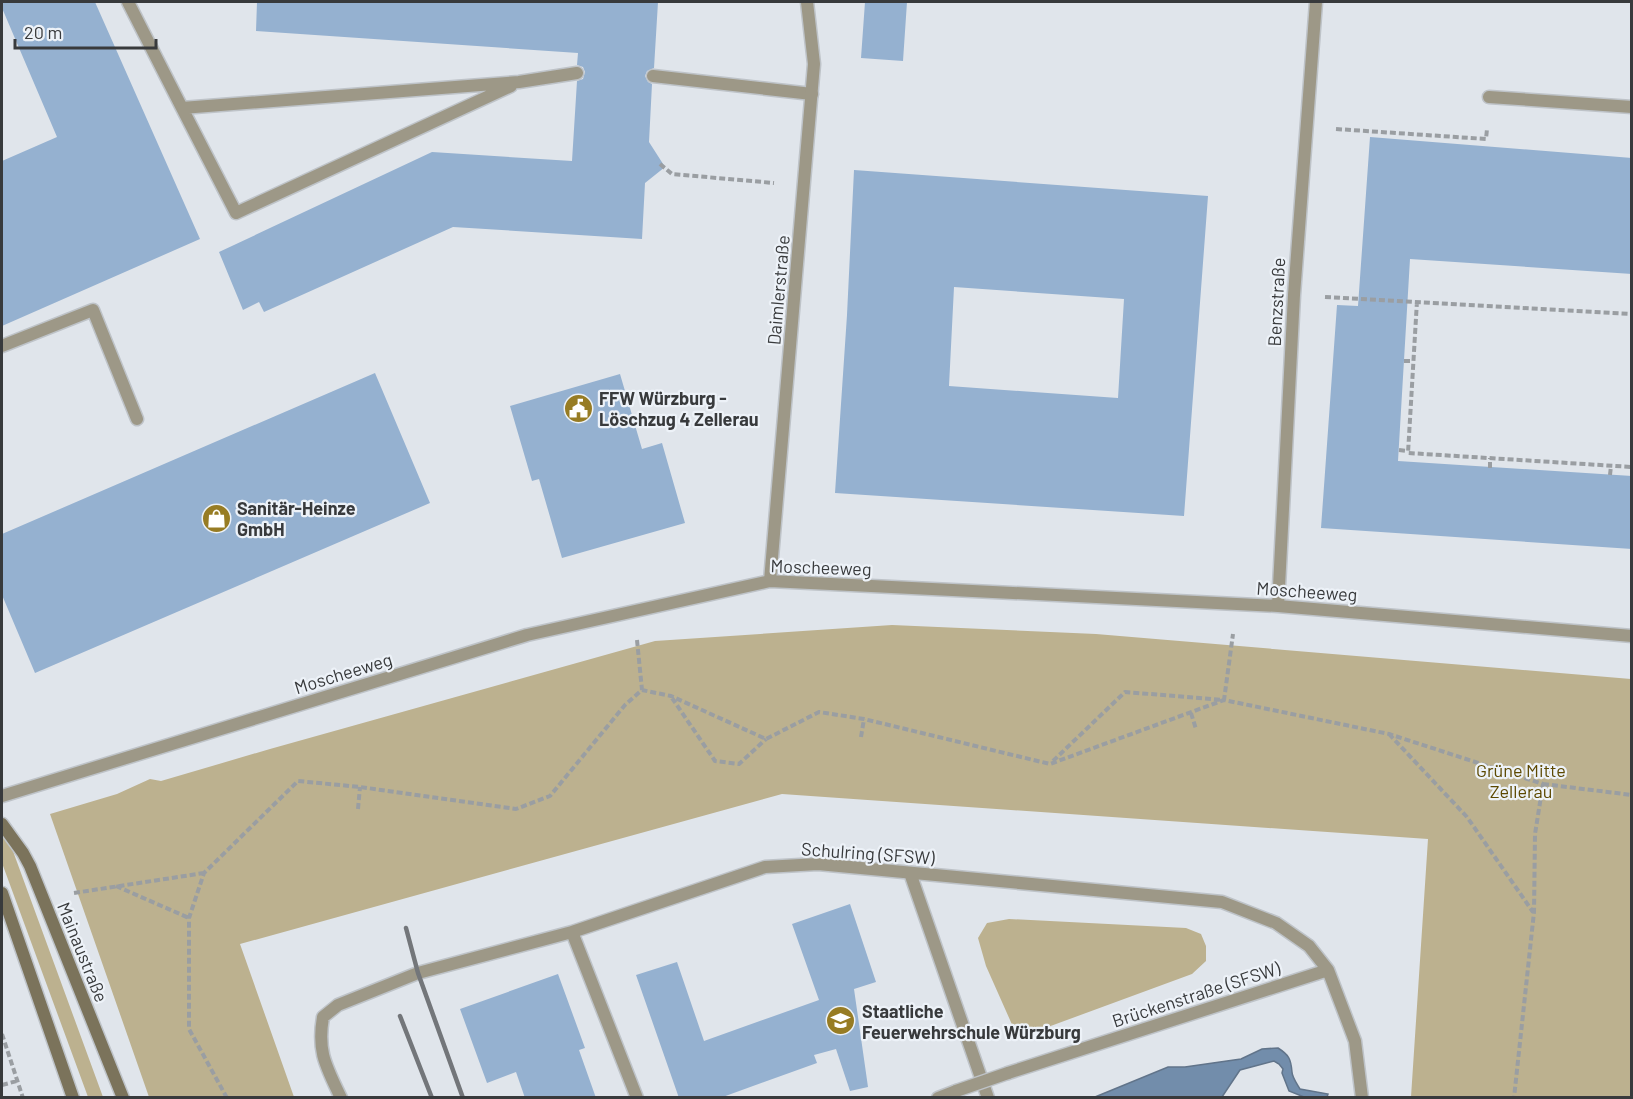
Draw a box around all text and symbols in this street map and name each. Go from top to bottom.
scale bar [15,12,156,50]
text: 20 m [24,21,62,43]
street label: Daimlerstraße [762,234,794,346]
street label: Benzstraße [1263,257,1289,347]
place label: FFW Würzburg - Löschzug 4 Zellerau [599,387,758,430]
public building icon: FFW Würzburg - Löschzug 4 Zellerau [562,392,594,424]
place label: Sanitär-Heinze GmbH [237,497,356,540]
shop icon: Sanitär-Heinze GmbH [200,502,232,534]
street label: Moscheeweg [770,554,872,580]
street label: Moscheeweg [1256,576,1358,606]
street label: Moscheeweg [291,648,395,698]
park label: Grüne Mitte Zellerau [1476,759,1566,802]
street label: Schulring (SFSW) [801,837,936,869]
street label: Mainaustraße [53,899,113,1005]
street label: Brückenstraße (SFSW) [1109,956,1283,1032]
place label: Staatliche Feuerwehrschule Würzburg [862,1000,1081,1043]
school or university icon: Staatliche Feuerwehrschule Würzburg [825,1005,857,1037]

